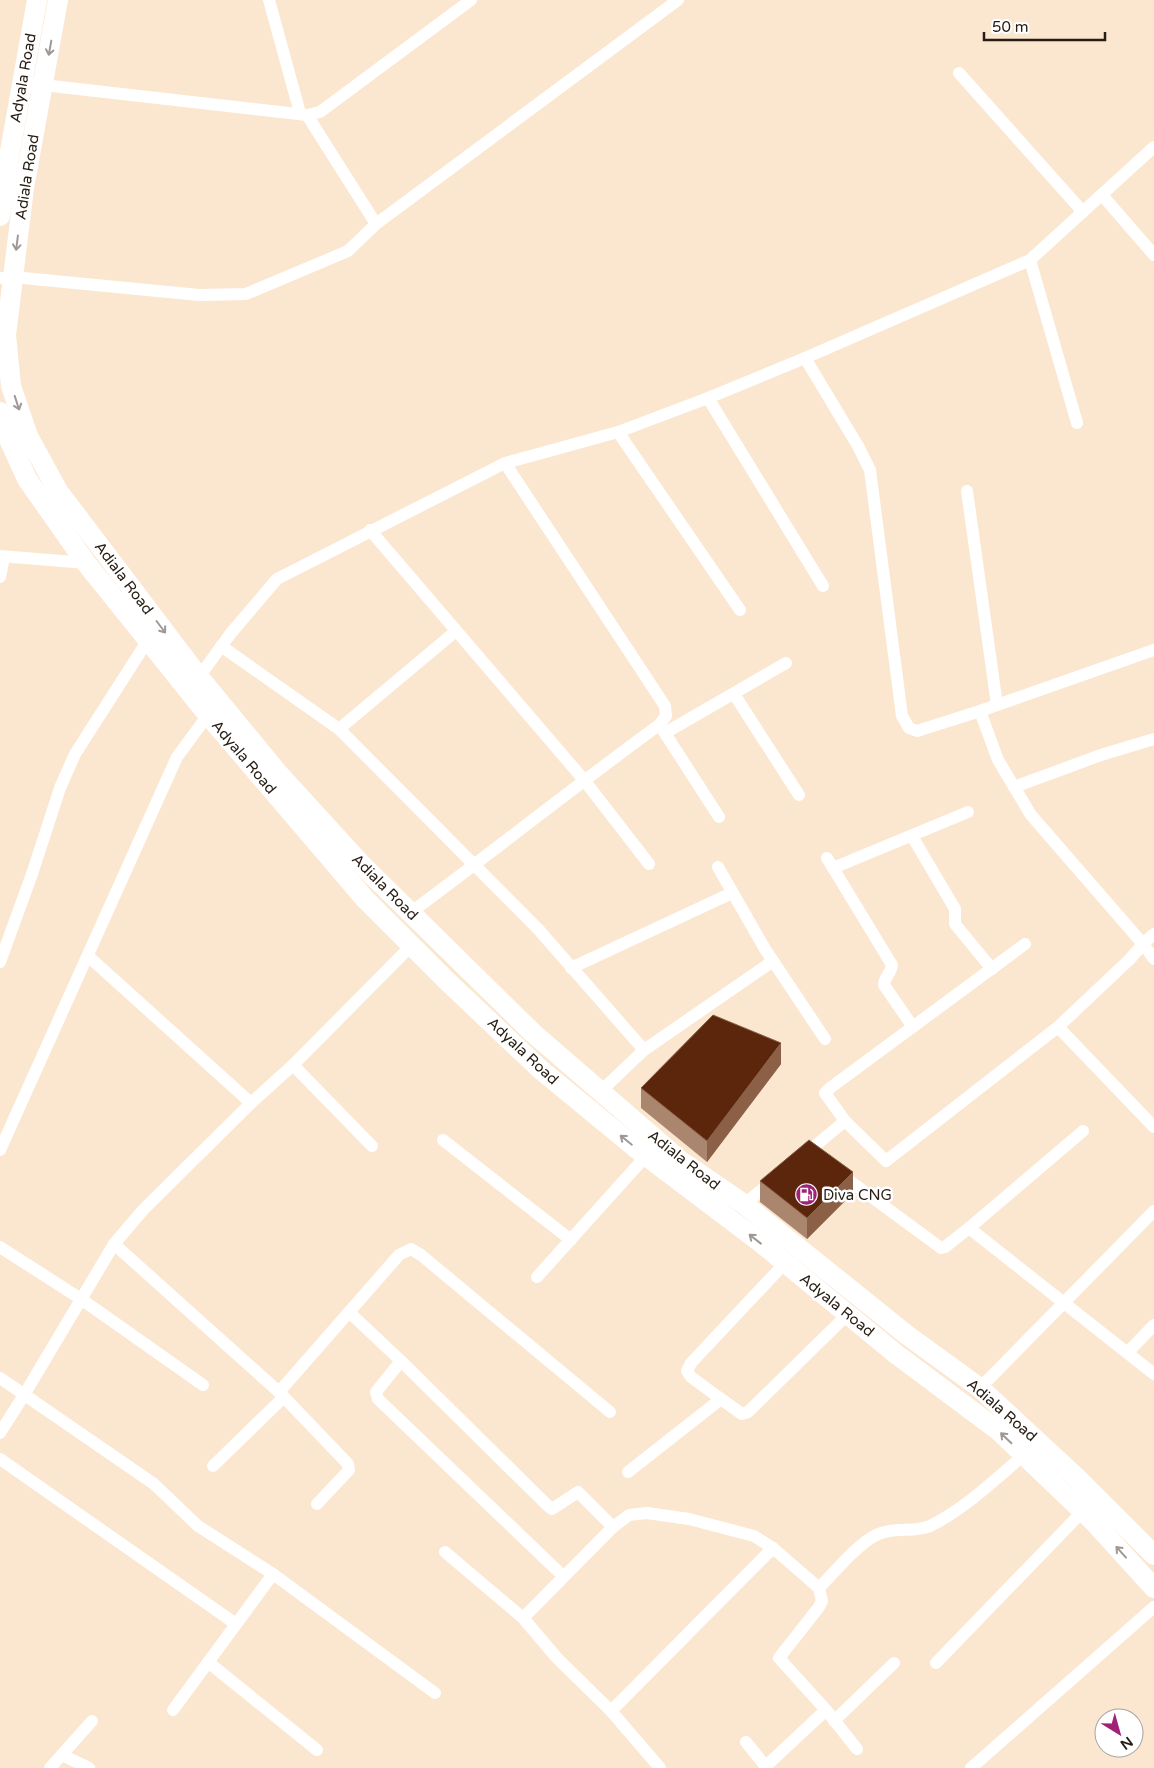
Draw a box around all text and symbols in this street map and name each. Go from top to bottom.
scale bar [984,10,1105,42]
text: 50 m [992,18,1029,36]
street label: Adyala Road [6,32,40,124]
one-way arrow [44,40,54,56]
street label: Adiala Road [11,133,43,221]
one-way arrow [12,234,22,250]
one-way arrow [13,395,22,411]
street label: Adiala Road [91,538,157,618]
one-way arrow [156,620,166,634]
street label: Adyala Road [208,716,280,798]
street label: Adiala Road [348,850,422,924]
street label: Adyala Road [484,1014,562,1088]
street label: Adiala Road [644,1126,724,1194]
one-way arrow [620,1135,633,1146]
fuel station icon: Diva CNG [795,1183,819,1207]
place label: Diva CNG [823,1186,892,1204]
one-way arrow [749,1233,762,1244]
street label: Adyala Road [796,1269,878,1341]
street label: Adiala Road [963,1375,1041,1445]
one-way arrow [1000,1432,1012,1444]
one-way arrow [1115,1546,1127,1559]
north arrow [1094,1708,1144,1758]
text: N [1117,1733,1136,1753]

